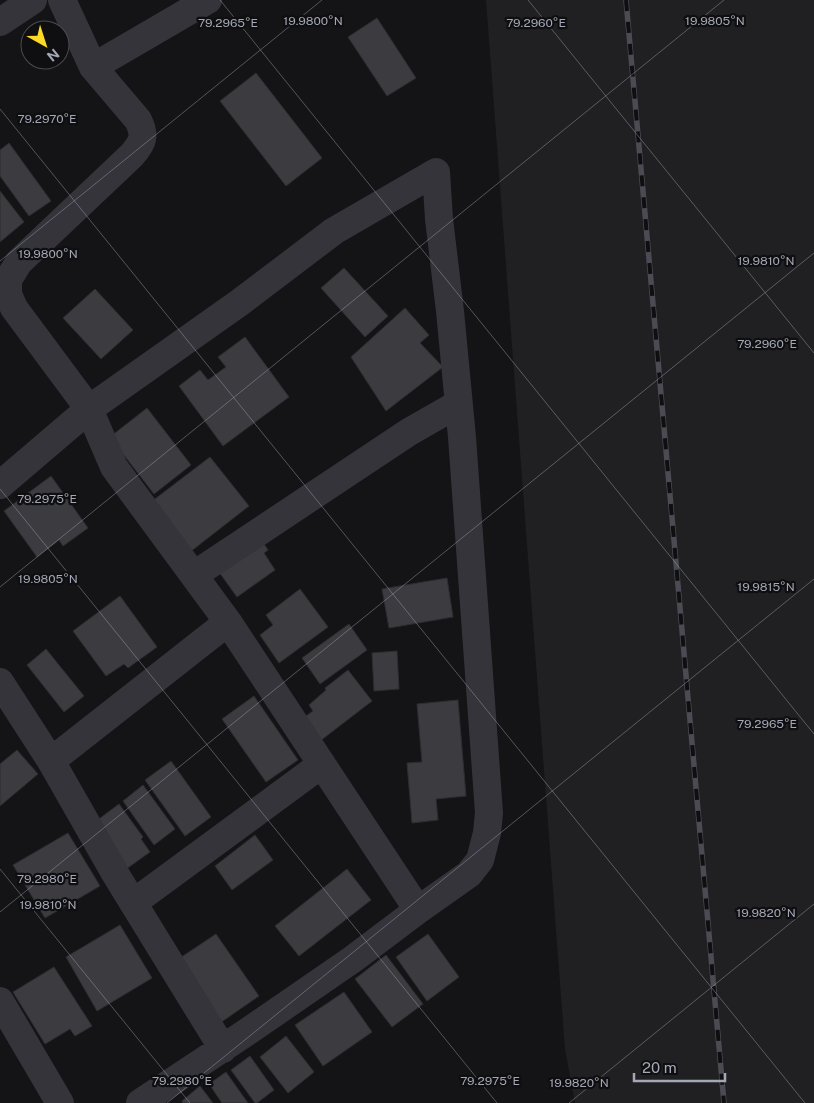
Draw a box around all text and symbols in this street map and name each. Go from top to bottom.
text: 19.9800°N [283,14,343,28]
text: 19.9805°N [685,14,745,28]
text: 79.2965°E [198,16,258,30]
text: 79.2960°E [506,16,566,30]
north arrow [20,20,70,70]
text: N [44,45,62,65]
text: 79.2970°E [17,112,77,126]
text: 19.9800°N [18,247,78,261]
text: 19.9810°N [737,254,795,268]
text: 79.2960°E [737,337,797,351]
text: 79.2975°E [17,492,77,506]
text: 19.9805°N [18,572,78,586]
text: 19.9815°N [737,580,795,594]
text: 79.2965°E [737,717,797,731]
text: 79.2980°E [17,872,77,886]
text: 19.9810°N [19,898,77,912]
text: 19.9820°N [736,906,796,920]
scale bar [634,1050,725,1082]
text: 20 m [642,1059,677,1076]
text: 79.2980°E [152,1074,212,1088]
text: 79.2975°E [460,1074,520,1088]
text: 19.9820°N [549,1076,609,1090]

